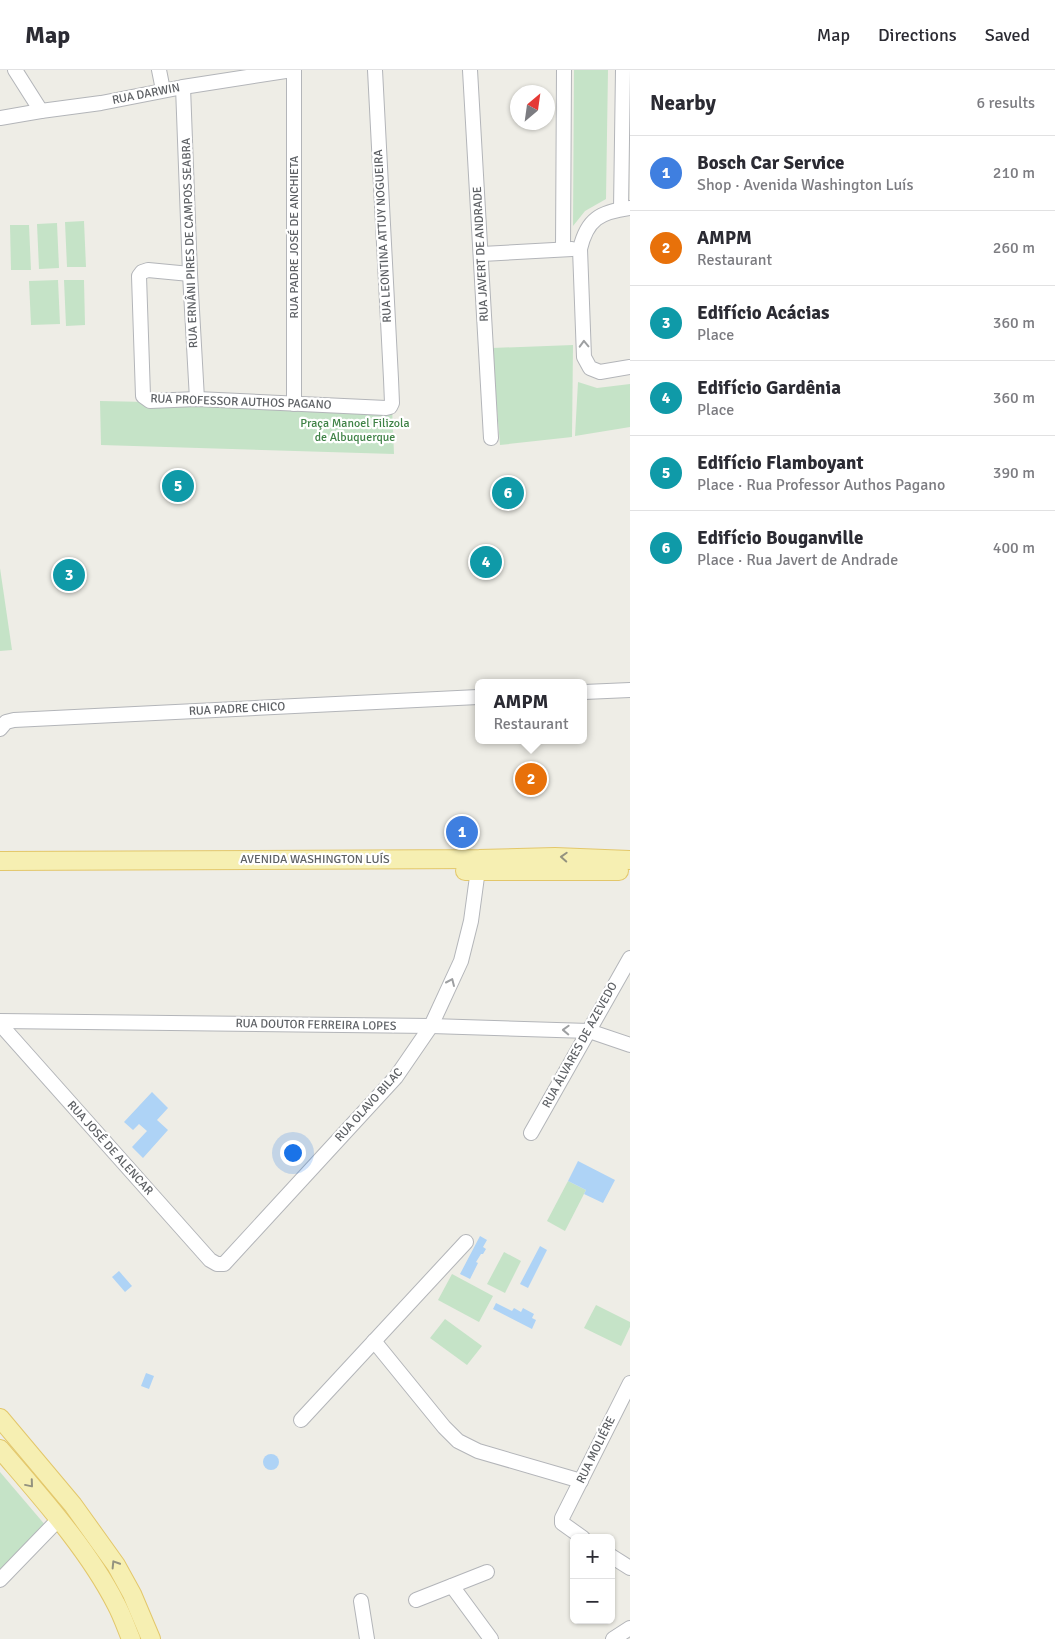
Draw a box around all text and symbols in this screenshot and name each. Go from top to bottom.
text: Map [25,20,70,50]
text: Map [817,24,850,46]
text: Directions [878,24,957,46]
text: Saved [985,24,1030,46]
street label: RUA DARWIN [111,80,181,108]
north arrow [510,85,555,130]
text: Nearby [650,90,716,116]
text: 6 results [976,93,1035,113]
street label: RUA ERNÂNI PIRES DE CAMPOS SEABRA [179,137,201,348]
street label: RUA LEONTINA ATTUY NOGUEIRA [371,148,395,323]
text: Bosch Car Service [697,151,845,175]
street label: RUA PADRE JOSÉ DE ANCHIETA [287,155,302,318]
text: 1 [662,163,670,183]
text: 210 m [993,163,1035,183]
text: Shop · Avenida Washington Luís [697,175,913,195]
street label: RUA JAVERT DE ANDRADE [470,186,492,322]
text: AMPM [697,226,752,250]
text: 2 [662,238,670,258]
text: 260 m [993,238,1035,258]
text: Restaurant [697,250,772,270]
text: Edifício Acácias [697,301,830,325]
text: 3 [662,313,670,333]
text: 360 m [993,313,1035,333]
text: Place [697,325,734,345]
one-way arrow [578,340,589,348]
text: Edifício Gardênia [697,376,841,400]
text: 4 [662,388,670,408]
text: 360 m [993,388,1035,408]
street label: RUA PROFESSOR AUTHOS PAGANO [150,391,332,413]
text: Place [697,400,734,420]
park label: Praça Manoel Filizola de Albuquerque [300,416,410,445]
text: Edifício Flamboyant [697,451,864,475]
text: 5 [662,463,670,483]
text: 390 m [993,463,1035,483]
pin: 5 [162,467,194,505]
pin: 6 [492,474,524,512]
text: Place · Rua Professor Authos Pagano [697,475,945,495]
text: Edifício Bouganville [697,526,863,550]
text: 6 [662,538,670,558]
text: 400 m [993,538,1035,558]
pin: 4 [470,543,502,581]
text: Place · Rua Javert de Andrade [697,550,898,570]
pin: 3 [53,556,85,594]
popup [475,679,587,744]
text: AMPM [493,690,548,714]
street label: RUA PADRE CHICO [188,699,286,719]
text: Restaurant [493,714,569,734]
pin: 2 [515,760,547,798]
pin: 1 [446,813,478,851]
street label: AVENIDA WASHINGTON LUÍS [240,852,390,867]
one-way arrow [560,852,568,863]
one-way arrow [445,978,456,987]
street label: RUA ÁLVARES DE AZEVEDO [539,979,621,1111]
street label: RUA DOUTOR FERREIRA LOPES [235,1016,397,1034]
one-way arrow [562,1025,570,1035]
street label: RUA OLAVO BILAC [332,1065,406,1145]
street label: RUA JOSÉ DE ALENCAR [64,1098,156,1198]
your location [280,1140,306,1166]
street label: RUA MOLIÉRE [573,1414,619,1486]
one-way arrow [24,1478,32,1487]
map controls [570,1534,615,1624]
button: + [570,1534,615,1579]
one-way arrow [111,1560,121,1569]
button: − [570,1579,615,1624]

